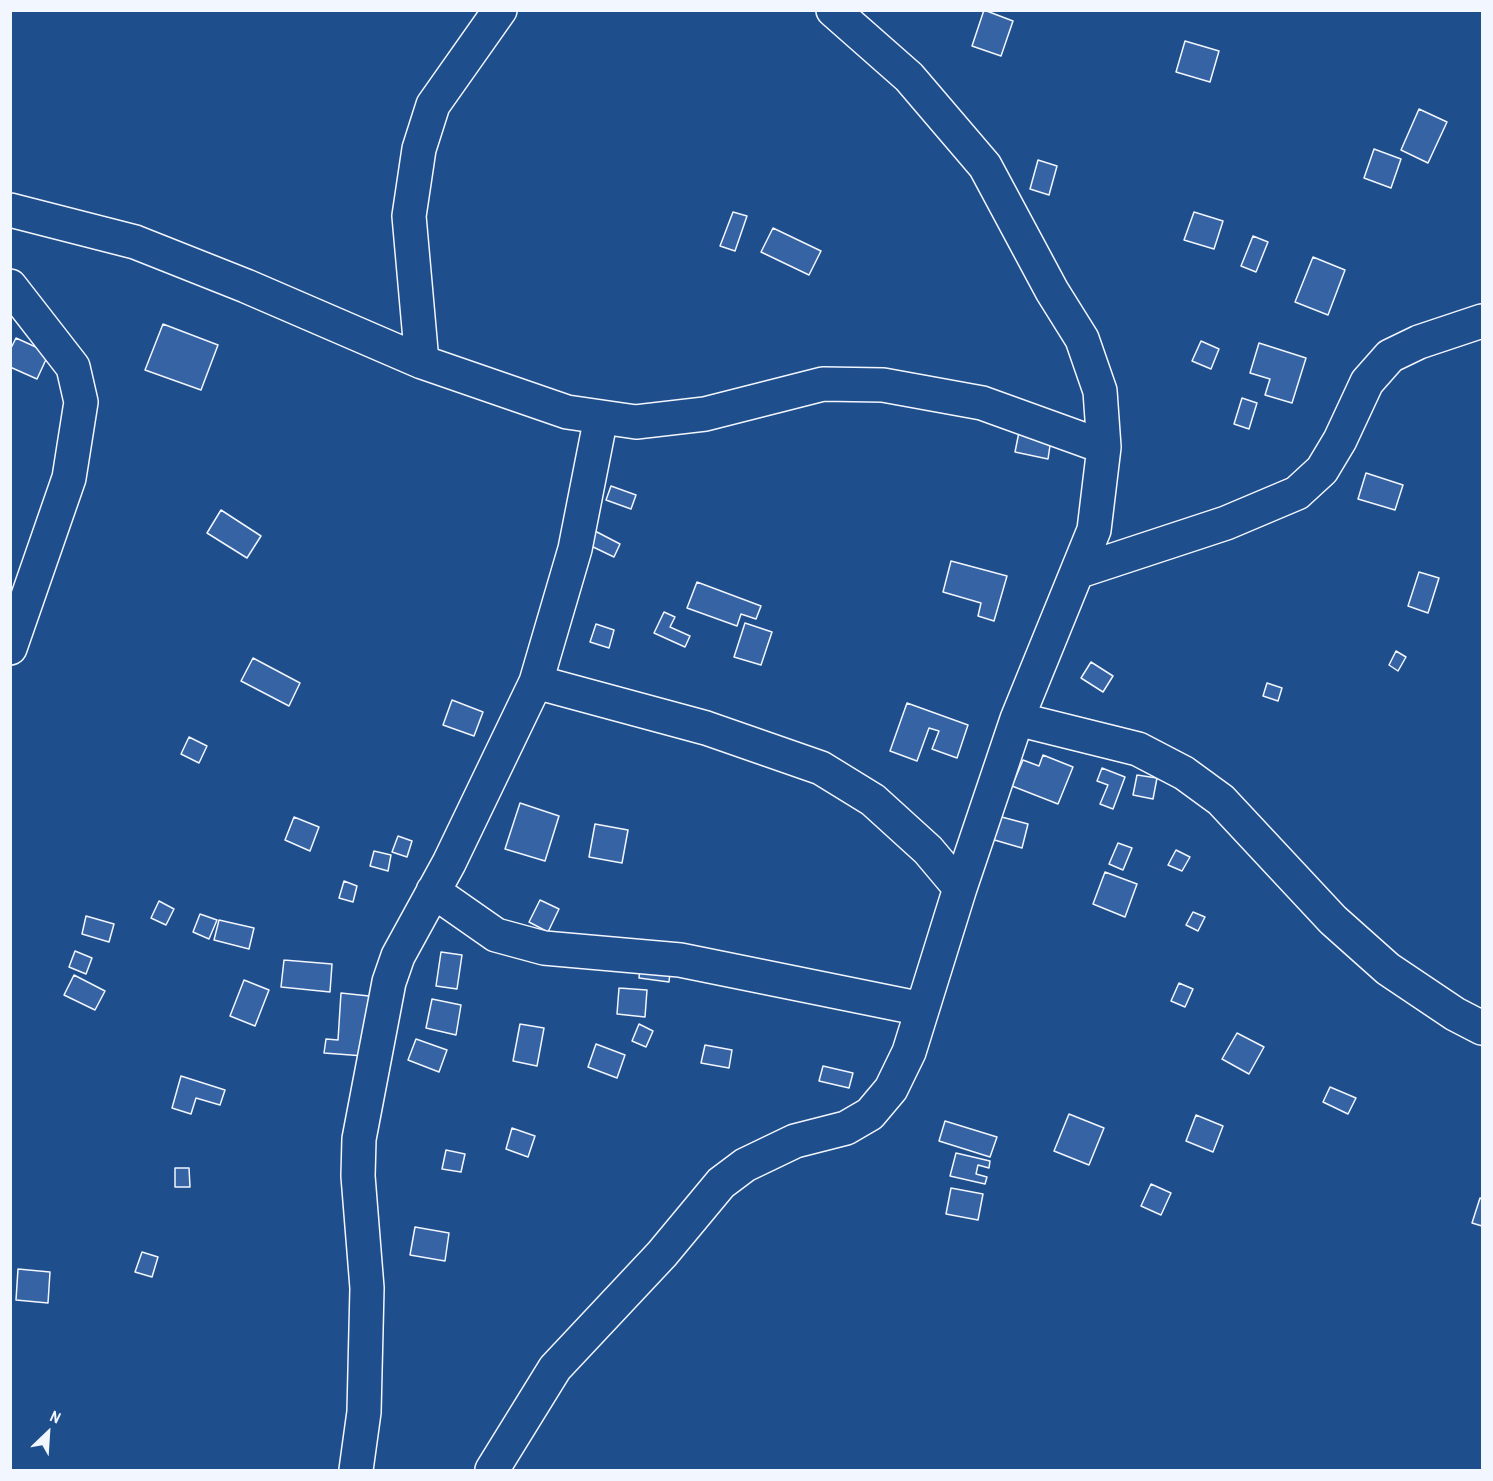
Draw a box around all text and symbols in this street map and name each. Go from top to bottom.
north arrow [18,1403,78,1463]
text: N [47,1405,65,1429]

